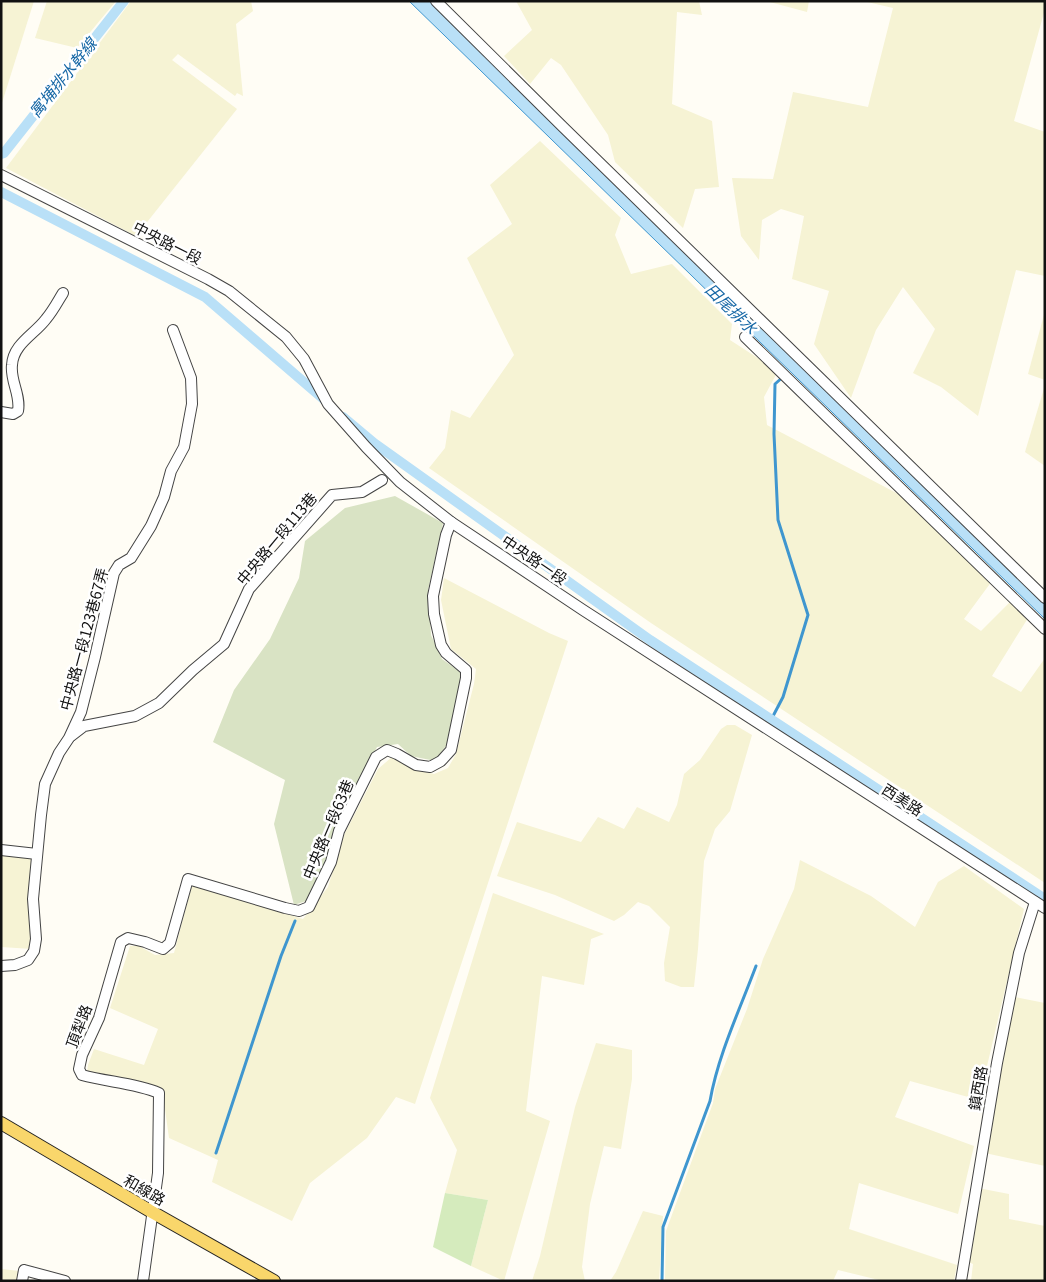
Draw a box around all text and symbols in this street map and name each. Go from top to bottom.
water label: 寓埔排水幹線 [22,31,103,122]
street label: 中央路一段 [130,216,206,268]
water label: 田尾排水 [701,277,764,340]
street label: 中央路一段113巷 [231,487,321,589]
street label: 中央路一段 [498,529,572,589]
street label: 中央路一段123巷67弄 [54,565,112,713]
street label: 中央路一段63巷 [296,776,358,882]
street label: 西美路 [878,778,928,820]
street label: 頂犁路 [60,1001,96,1051]
street label: 鎮西路 [963,1064,991,1112]
street label: 和線路 [120,1169,170,1209]

